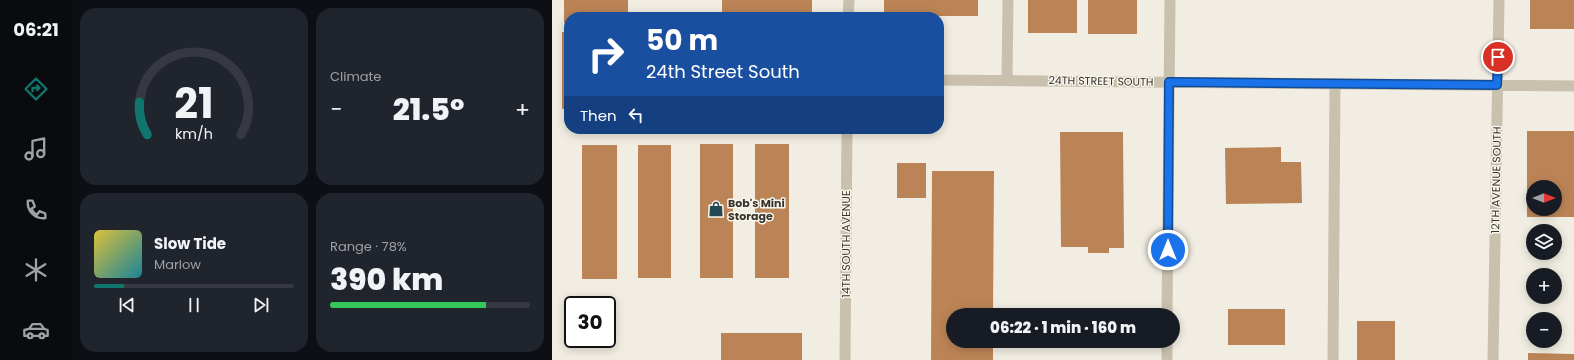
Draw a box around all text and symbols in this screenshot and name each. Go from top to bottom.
text: 06:21 [13,17,59,42]
text: 50 m [646,21,718,60]
icon: right [580,28,632,80]
pin [1481,40,1515,74]
icon: arrive [1487,46,1509,68]
text: 24th Street South [646,59,800,84]
text: Climate [330,67,381,86]
street label: 24TH STREET SOUTH [1048,72,1154,90]
text: 21 [174,73,214,132]
icon: directions [22,75,50,103]
text: 21.5° [393,88,464,131]
text: − [330,94,342,125]
text: + [515,94,530,125]
icon: left [625,104,647,126]
text: Then [580,105,617,126]
text: km/h [175,123,213,143]
street label: 12TH AVENUE SOUTH [1487,127,1505,233]
icon: music [22,135,50,163]
north arrow [1526,180,1562,216]
map controls [1526,180,1562,348]
street label: 14TH SOUTH AVENUE [838,190,854,298]
place label: Bob's Mini Storage [728,195,785,224]
icon: phone [22,196,50,224]
shop icon: Bob's Mini Storage [707,200,725,218]
button: layers [1526,224,1562,260]
position arrow [1147,229,1189,271]
text: Slow Tide [154,233,226,254]
text: Range · 78% [330,237,407,256]
text: Marlow [154,255,201,274]
icon: climate [22,256,50,284]
text: 390 km [330,258,443,301]
button: + [1526,268,1562,304]
icon: previous [116,294,138,316]
icon: pause [183,294,205,316]
icon: next [250,294,272,316]
speed limit sign: 30 [564,296,616,348]
button: − [1526,312,1562,348]
icon: car [22,316,50,344]
text: 06:22 · 1 min · 160 m [990,317,1136,338]

